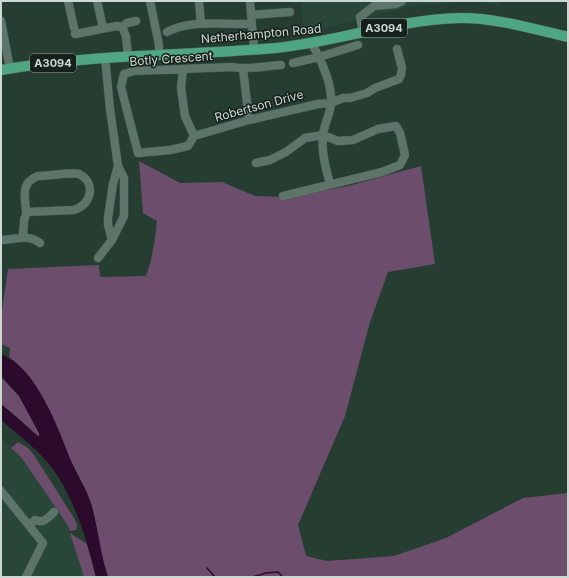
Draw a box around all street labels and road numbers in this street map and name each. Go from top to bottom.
road number: A3094 [361,19,407,37]
street label: Netherhampton Road [200,21,322,46]
street label: Botly Crescent [129,48,213,69]
road number: A3094 [30,54,76,72]
street label: Robertson Drive [213,86,305,125]

